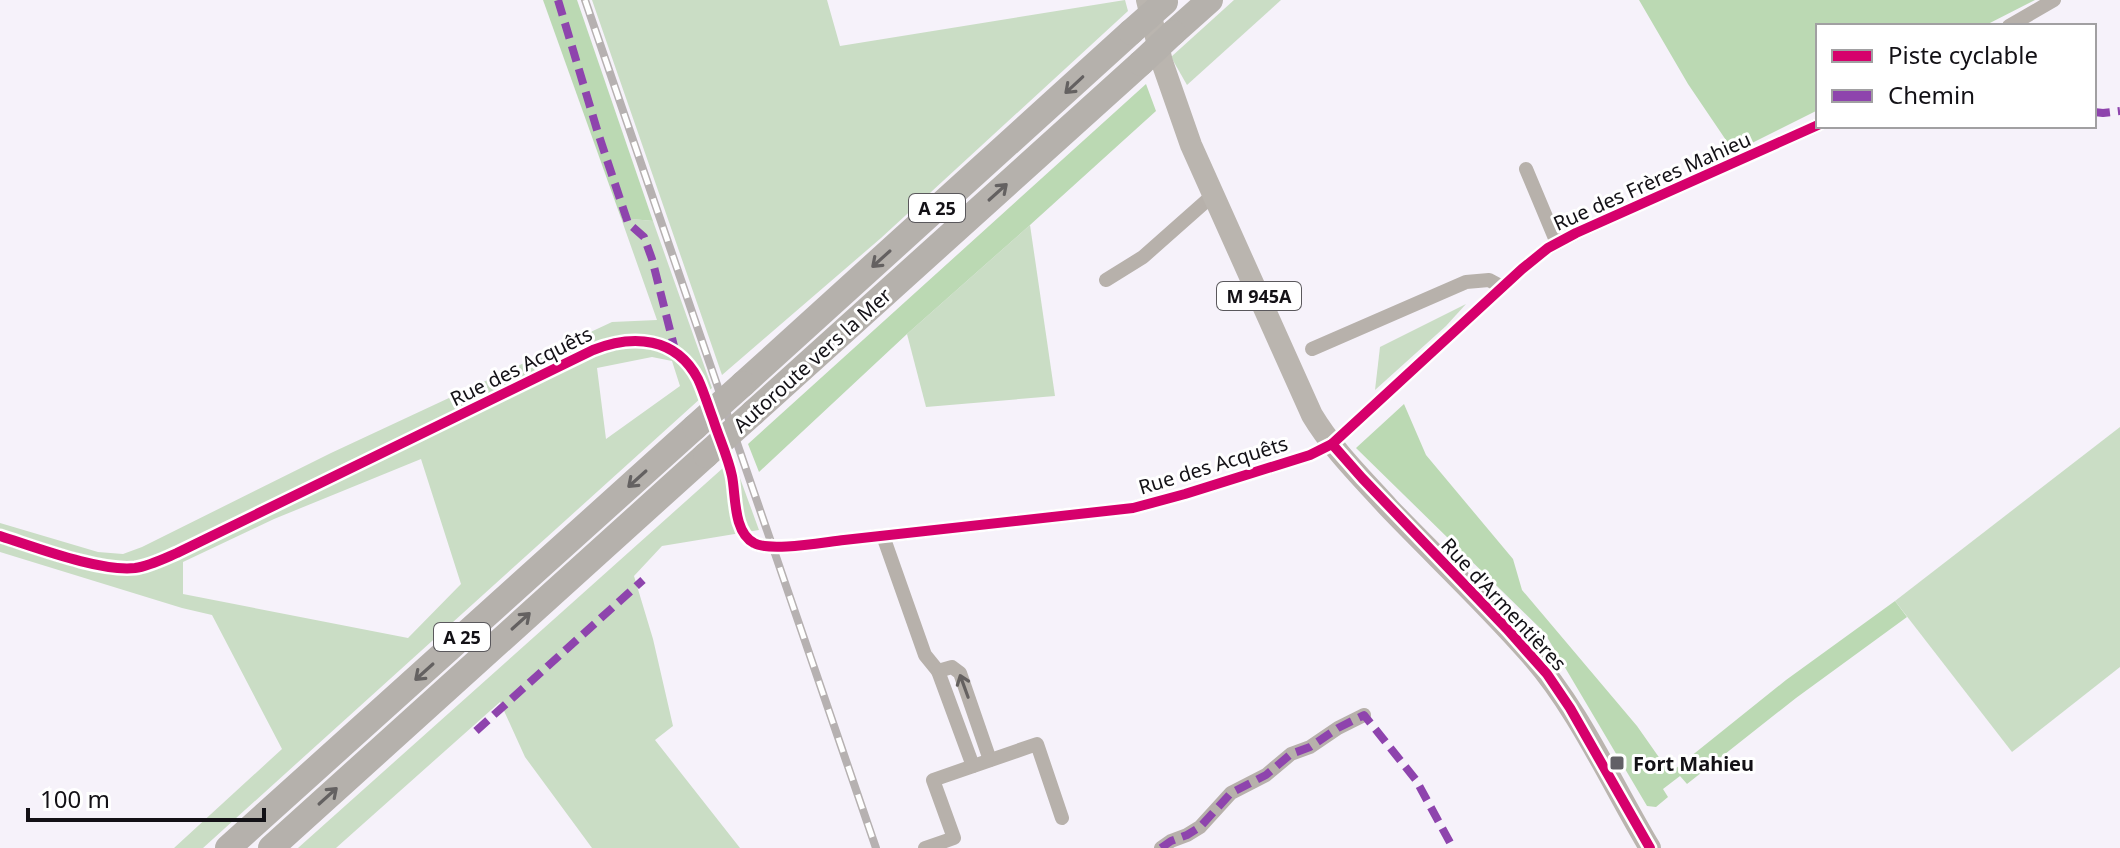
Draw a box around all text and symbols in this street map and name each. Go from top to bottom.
legend [1816,24,2096,128]
text: Piste cyclable [1888,38,2038,71]
one-way arrow [1064,76,1084,95]
text: Chemin [1888,78,1975,111]
street label: Rue des Frères Mahieu [1549,125,1755,237]
one-way arrow [987,183,1007,201]
road number: A 25 [909,194,965,222]
one-way arrow [871,250,891,268]
street label: Autoroute vers la Mer [727,282,897,438]
road number: M 945A [1217,282,1301,310]
street label: Rue des Acquêts [446,320,596,412]
street label: Rue des Acquêts [1135,429,1291,501]
one-way arrow [628,469,648,487]
street label: Rue d'Armentières [1435,532,1573,676]
one-way arrow [511,613,531,631]
road number: A 25 [434,623,490,651]
one-way arrow [414,663,434,681]
one-way arrow [956,674,971,699]
place label: Fort Mahieu [1633,750,1754,777]
marker: Fort Mahieu [1608,754,1626,772]
scale bar [28,772,264,822]
text: 100 m [40,782,110,815]
one-way arrow [318,787,338,805]

